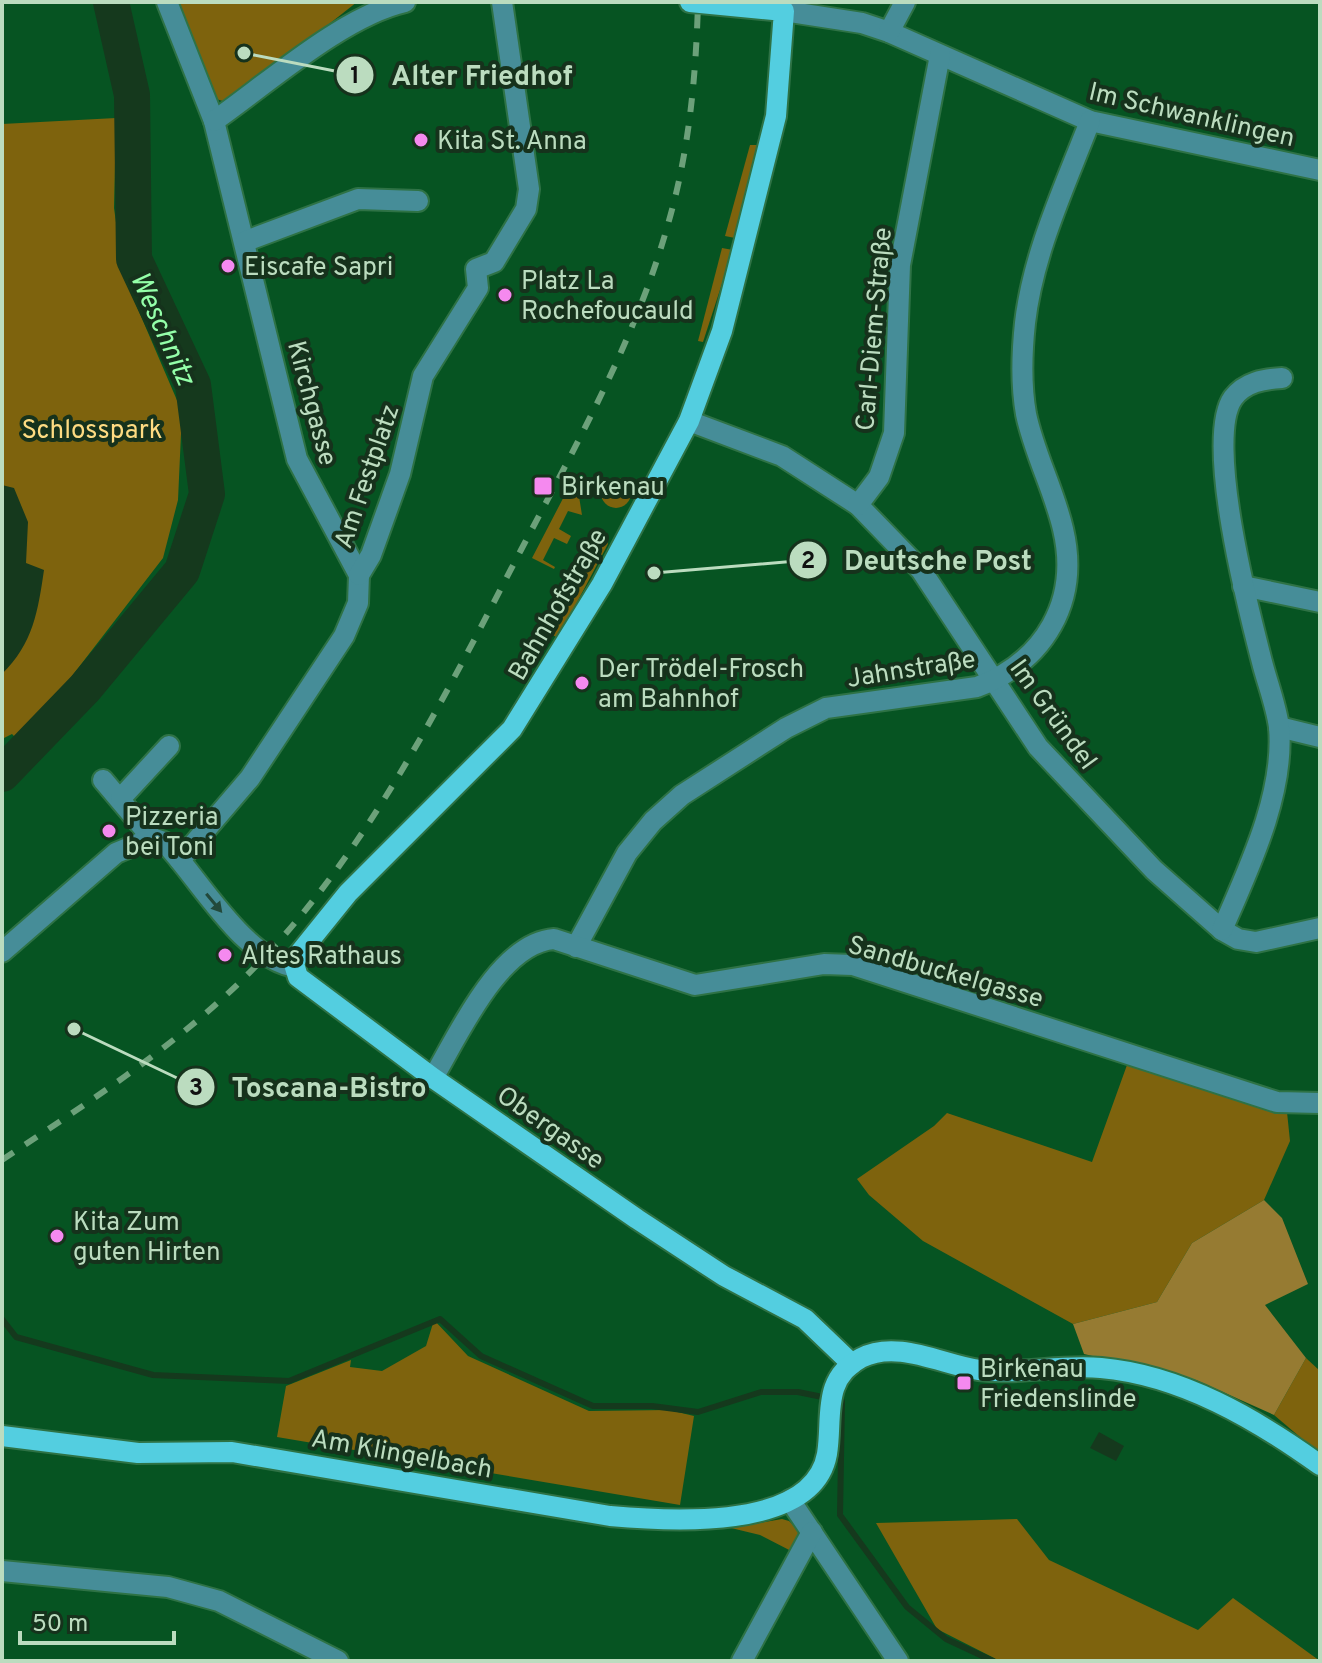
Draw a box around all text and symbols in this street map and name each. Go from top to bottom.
callout: Alter Friedhof [335,49,589,101]
text: Alter Friedhof [391,60,573,96]
text: 1 [350,62,360,92]
street label: Im Schwanklingen [1085,77,1298,156]
place label: Kita St. Anna [437,126,587,159]
marker: Kita St. Anna [412,131,430,149]
street label: Carl-Diem-Straße [850,226,901,432]
place label: Eiscafe Sapri [244,252,393,285]
marker: Eiscafe Sapri [219,257,237,275]
place label: Platz La Rochefoucauld [521,266,694,329]
water label: Weschnitz [120,267,203,393]
marker: Platz La Rochefoucauld [496,286,514,304]
street label: Kirchgasse [278,338,343,470]
street label: Am Festplatz [328,400,408,553]
park label: Schlosspark [21,415,163,448]
place label: Birkenau [561,472,665,505]
marker: Birkenau [532,475,554,497]
street label: Bahnhofstraße [502,523,616,687]
callout: Deutsche Post [788,534,1048,586]
text: Deutsche Post [844,545,1032,581]
text: 2 [801,547,815,577]
street label: Jahnstraße [845,644,978,697]
place label: Der Trödel-Frosch am Bahnhof [598,654,804,717]
street label: Im Gründel [1001,654,1103,777]
marker: Der Trödel-Frosch am Bahnhof [573,674,591,692]
place label: Pizzeria bei Toni [125,802,219,865]
marker: Pizzeria bei Toni [100,822,118,840]
one-way arrow [205,893,222,913]
street label: Sandbuckelgasse [844,930,1047,1017]
place label: Altes Rathaus [241,941,402,974]
marker: Altes Rathaus [216,946,234,964]
callout: Toscana-Bistro [176,1061,443,1113]
text: Toscana-Bistro [231,1072,427,1108]
text: 3 [189,1074,203,1104]
street label: Obergasse [489,1080,610,1178]
place label: Kita Zum guten Hirten [73,1207,221,1270]
marker: Kita Zum guten Hirten [48,1227,66,1245]
place label: Birkenau Friedenslinde [980,1354,1136,1417]
marker: Birkenau Friedenslinde [955,1374,973,1392]
street label: Am Klingelbach [308,1423,495,1488]
scale bar [20,1595,174,1645]
text: 50 m [32,1610,88,1640]

